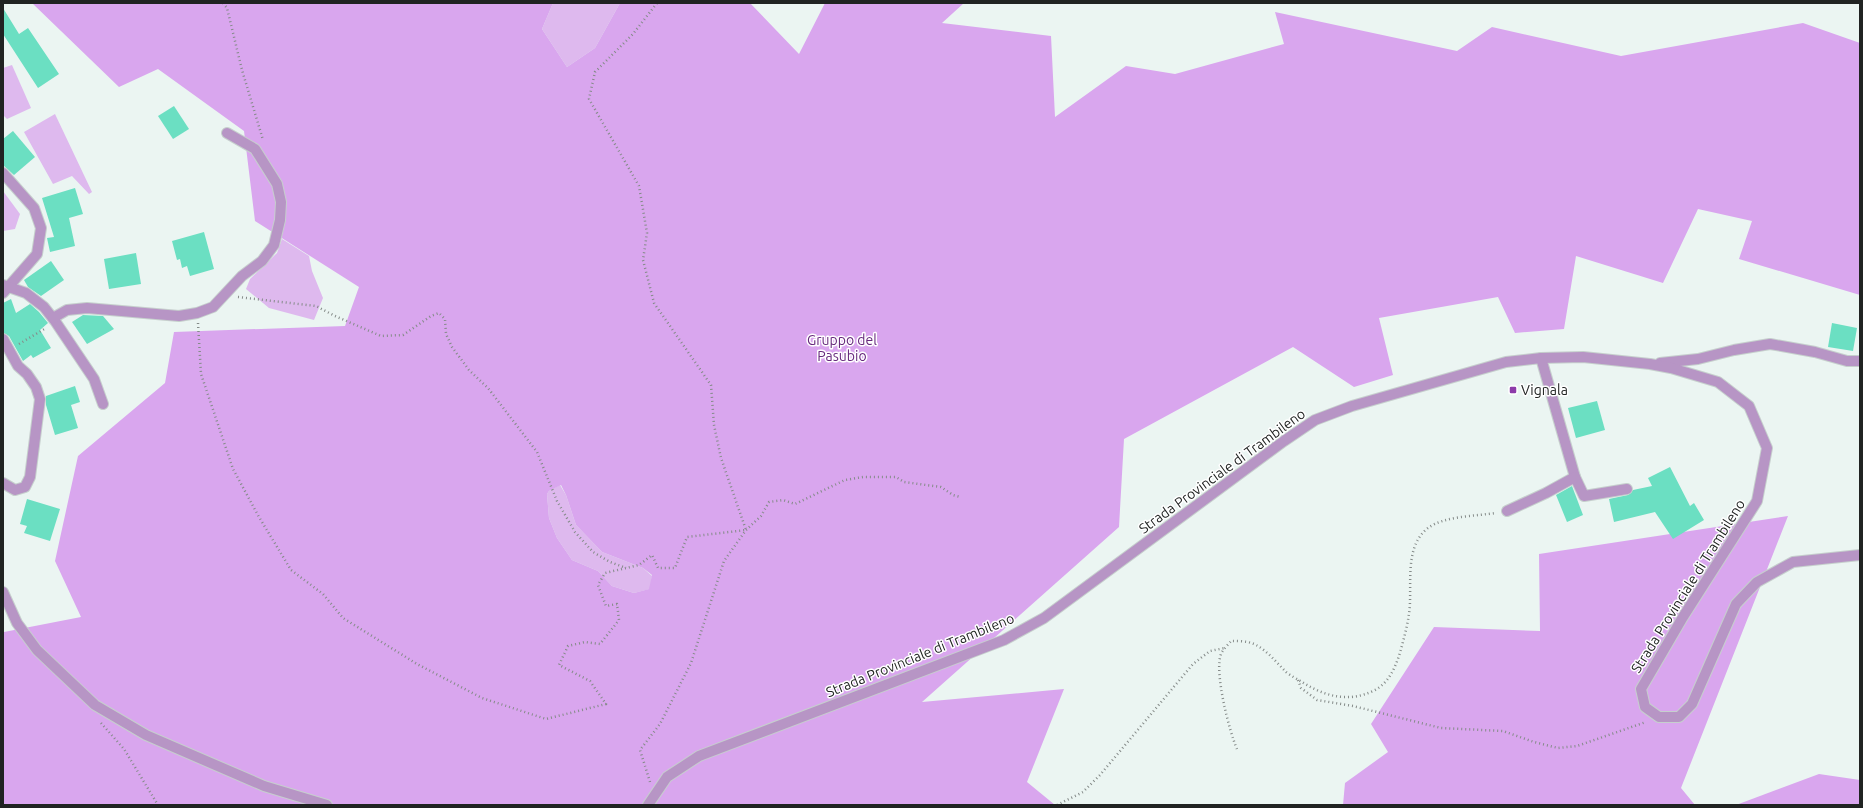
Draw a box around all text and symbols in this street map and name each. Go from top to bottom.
park label: Gruppo del Pasubio [807,332,877,364]
place label: Vignala [1521,382,1568,398]
marker: Vignala [1508,385,1518,395]
street label: Strada Provinciale di Trambileno [1136,405,1308,537]
street label: Strada Provinciale di Trambileno [1628,496,1748,676]
street label: Strada Provinciale di Trambileno [824,610,1016,700]

